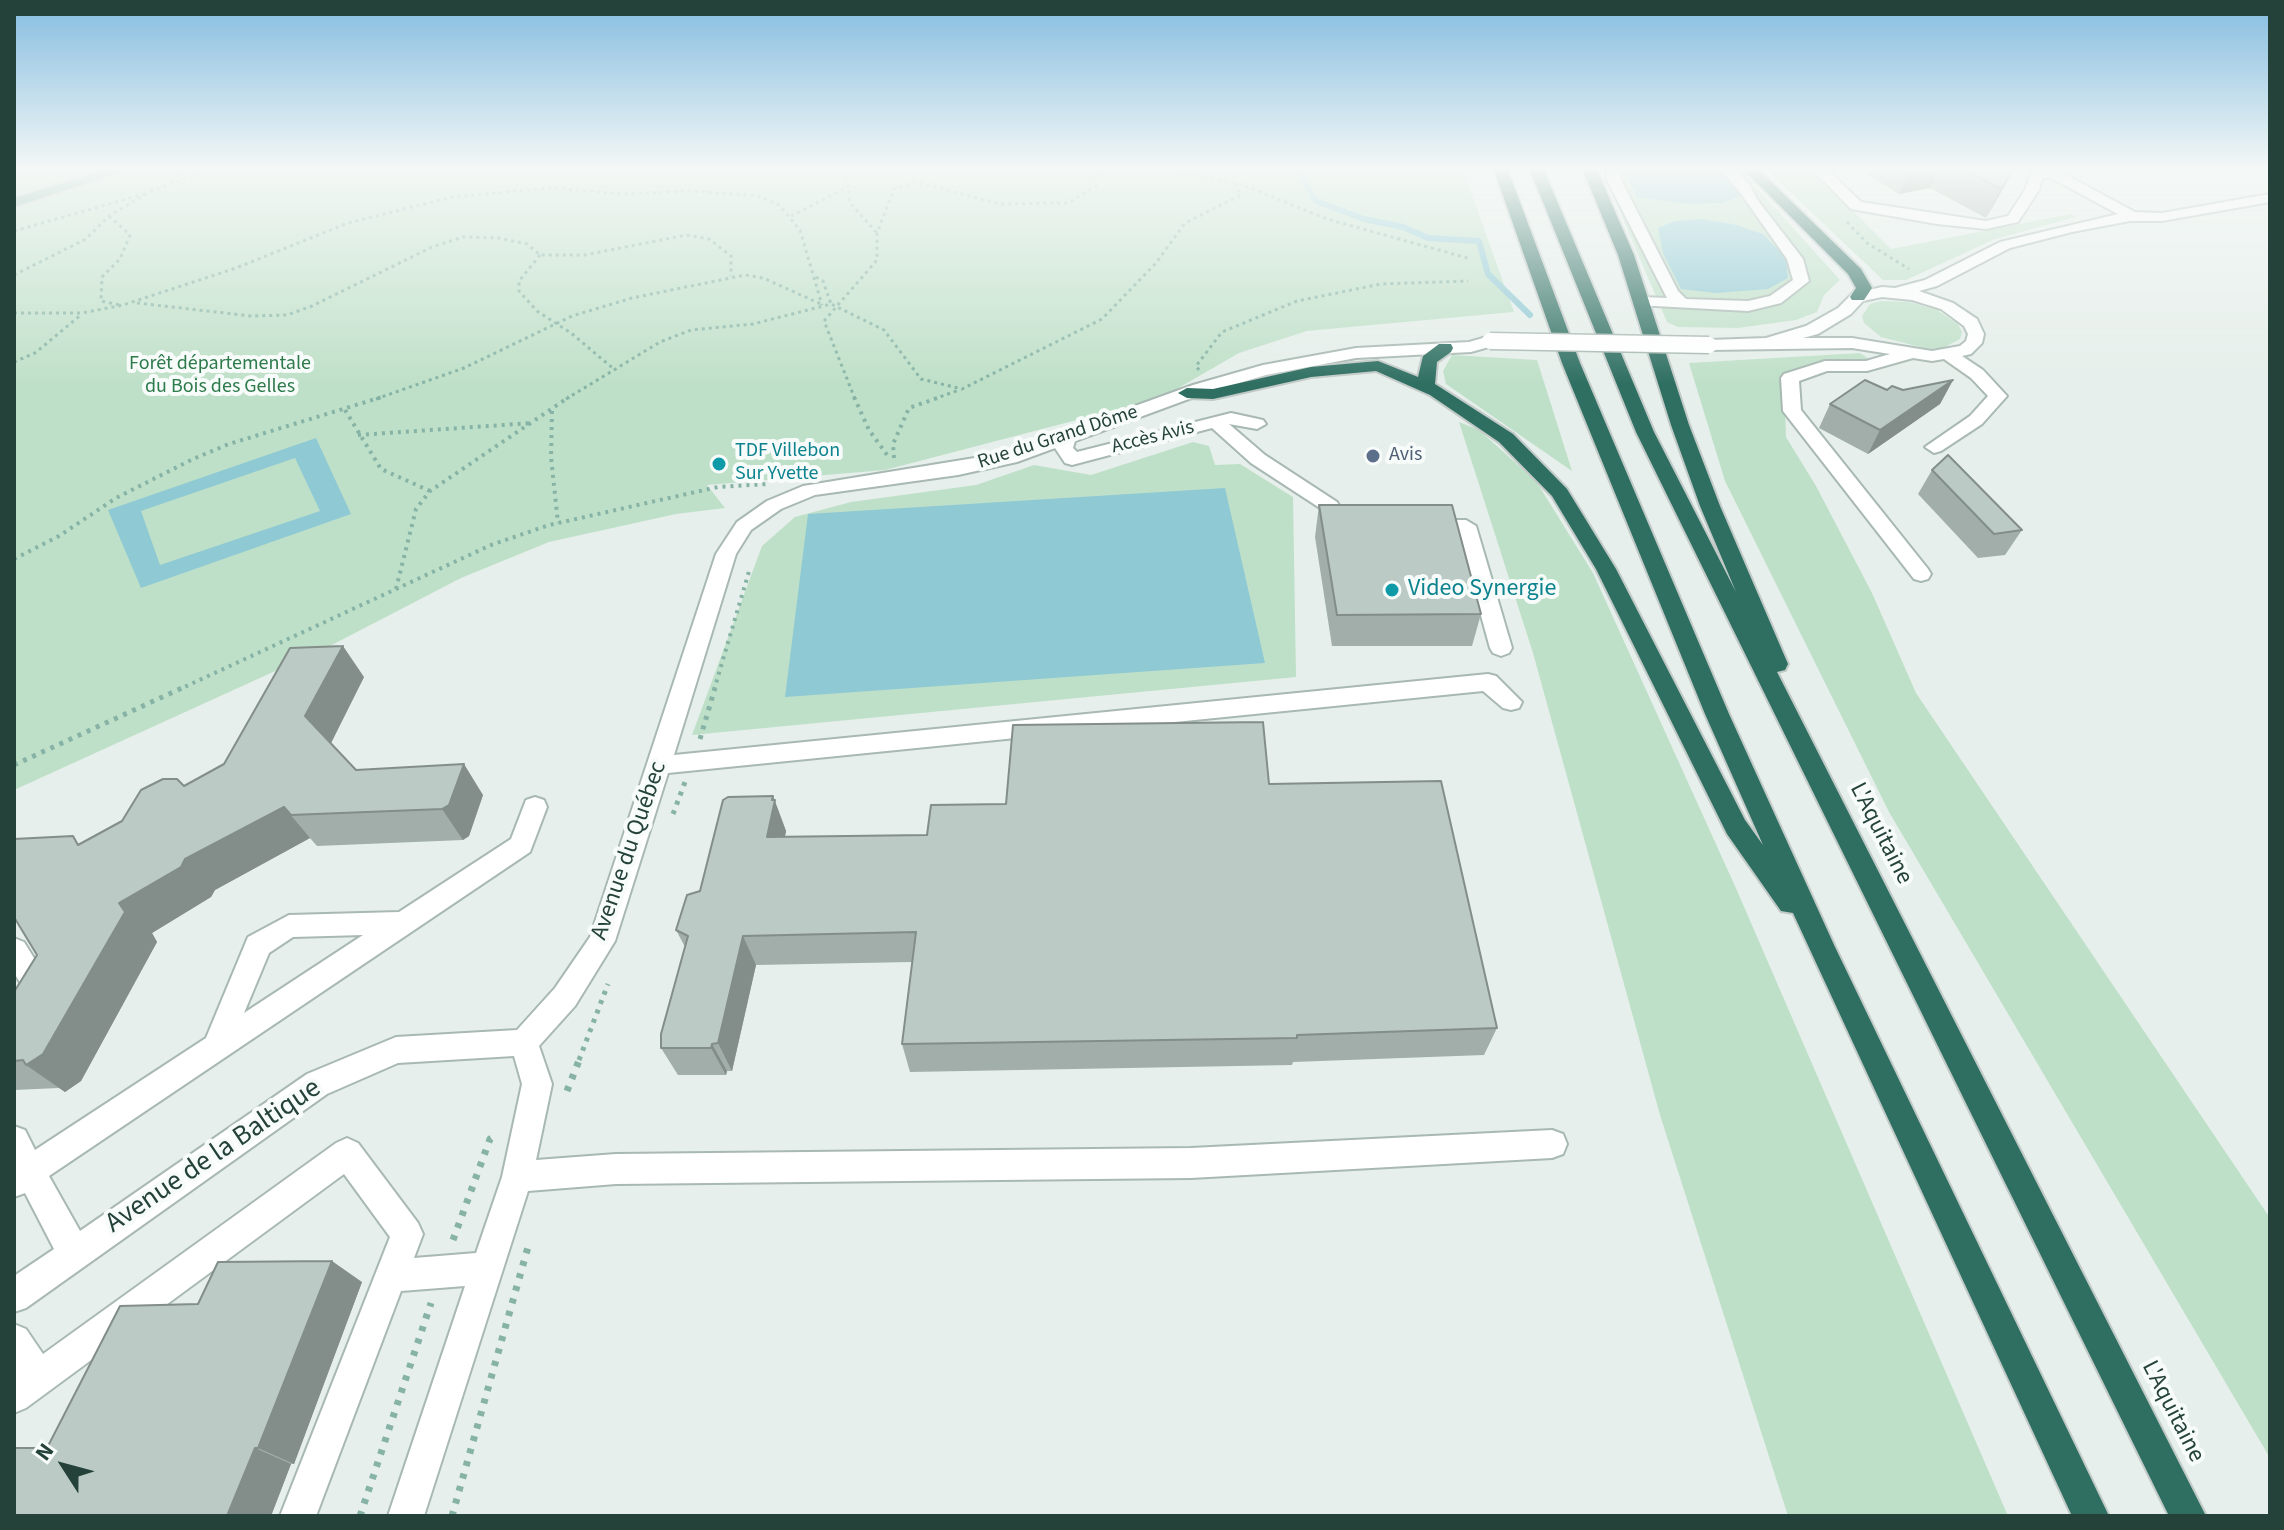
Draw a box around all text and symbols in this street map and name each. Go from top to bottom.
park label: Forêt départementale du Bois des Gelles [129,353,311,400]
street label: Rue du Grand Dôme [975,401,1141,475]
street label: Accès Avis [1109,416,1197,460]
place label: TDF Villebon Sur Yvette [735,440,840,487]
place label: Avis [1389,444,1422,468]
marker: Avis [1364,447,1382,465]
marker: TDF Villebon Sur Yvette [710,455,728,473]
place label: Video Synergie [1408,576,1556,604]
marker: Video Synergie [1383,581,1401,599]
street label: Avenue du Québec [586,758,674,944]
street label: L'Aquitaine [1842,778,1918,890]
street label: Avenue de la Baltique [100,1072,328,1242]
street label: L'Aquitaine [2134,1356,2210,1468]
north arrow [24,1426,104,1506]
text: N [27,1437,62,1467]

